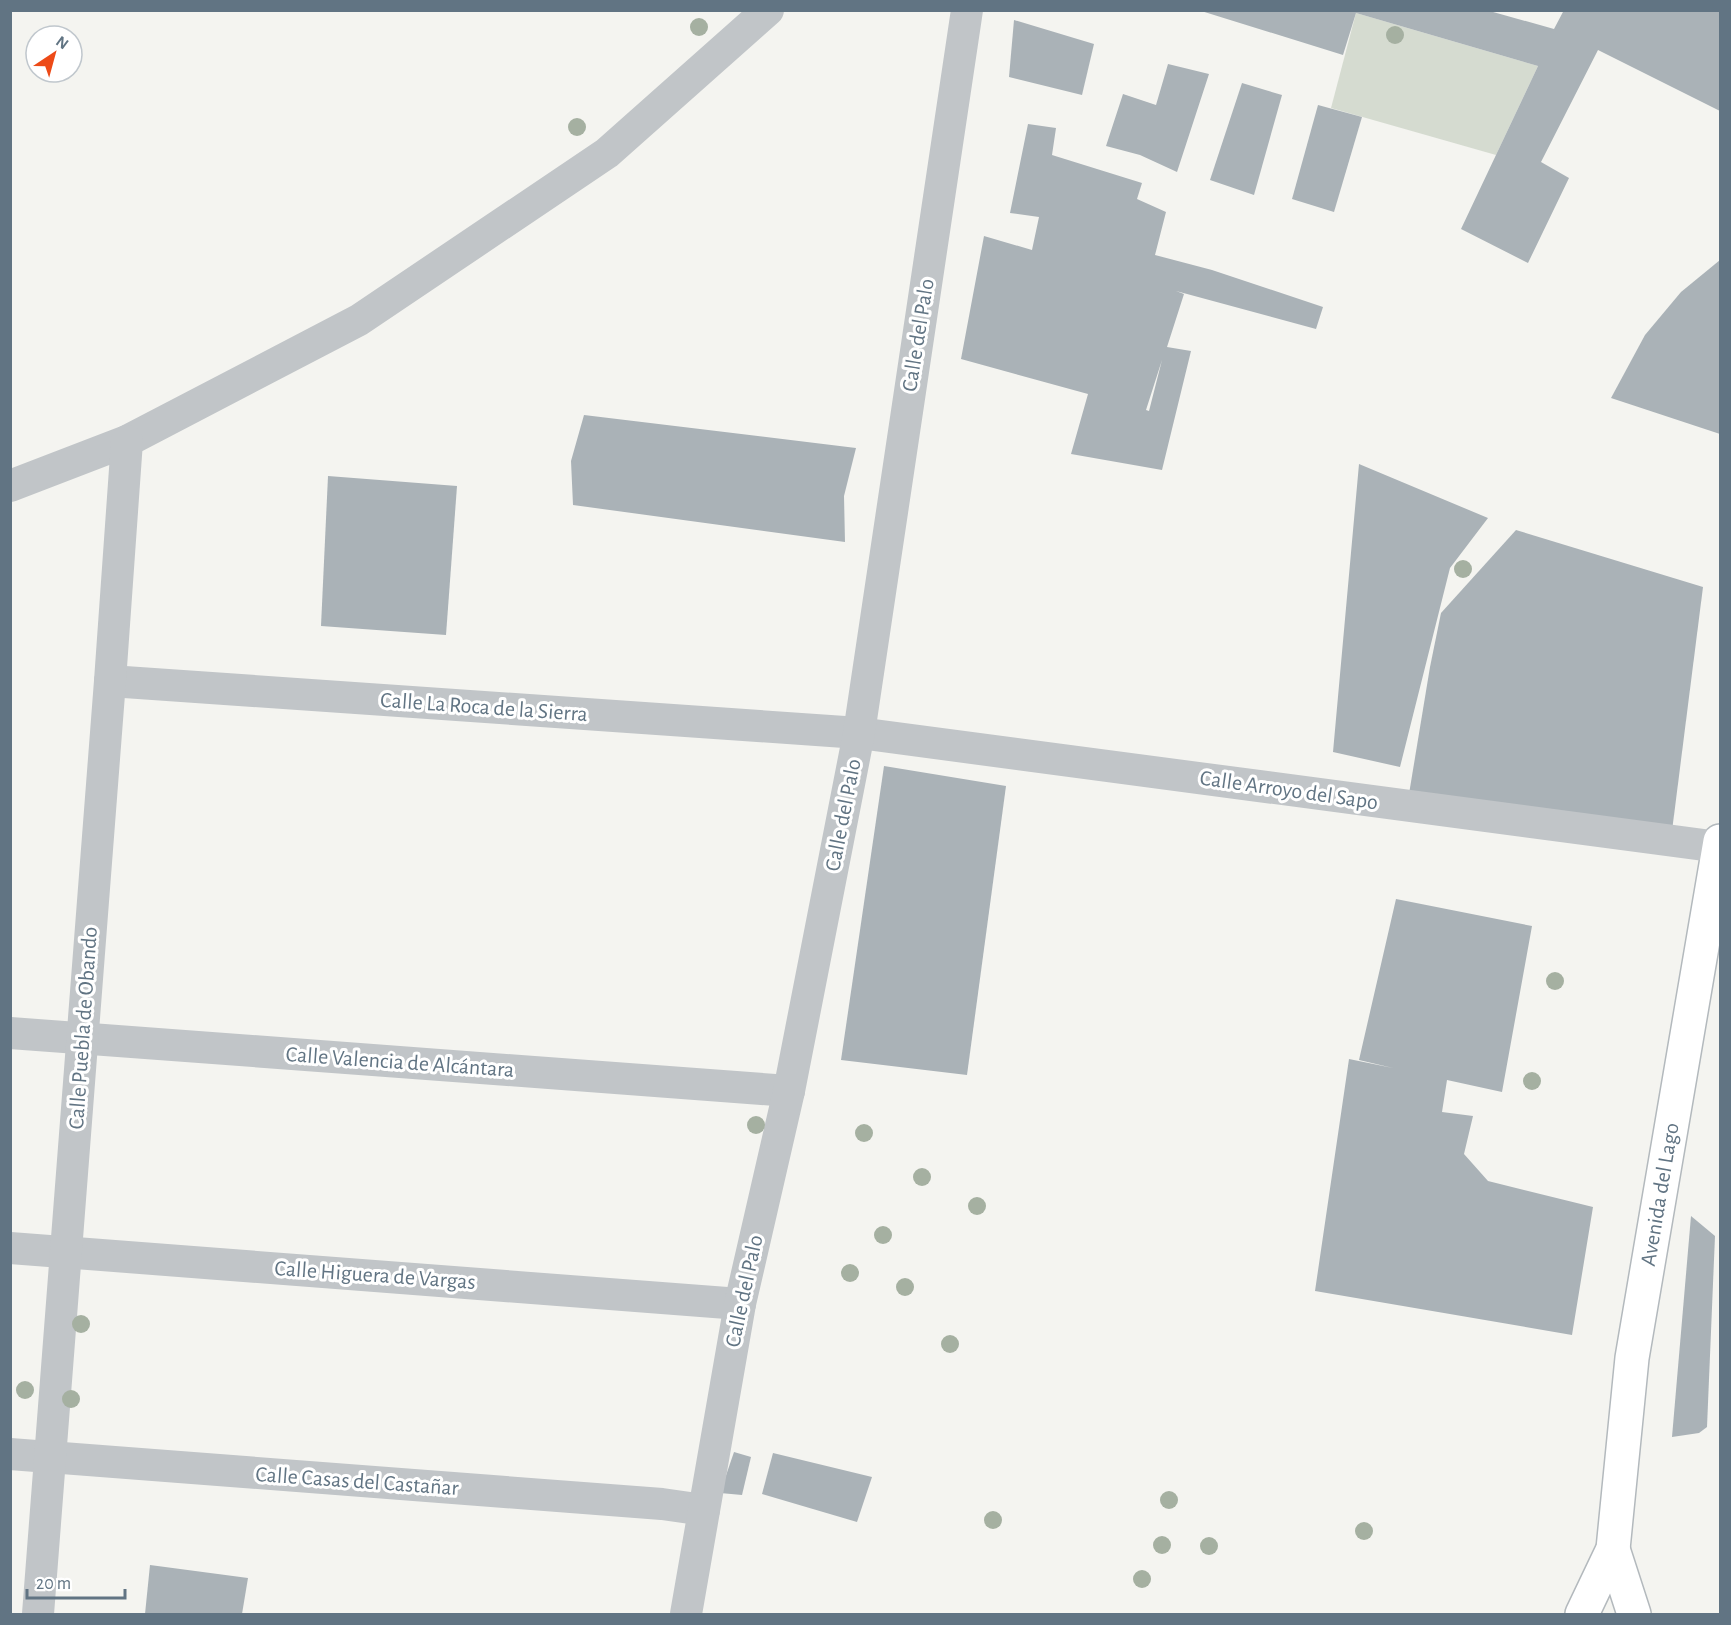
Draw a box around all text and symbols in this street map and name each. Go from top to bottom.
north arrow [24,24,84,84]
text: N [53,33,71,52]
street label: Calle del Palo [898,277,938,393]
street label: Calle La Roca de la Sierra [380,689,588,725]
street label: Calle del Palo [821,757,865,873]
street label: Calle Arroyo del Sapo [1199,767,1379,813]
street label: Calle Puebla de Obando [65,926,101,1130]
street label: Calle Valencia de Alcántara [285,1043,515,1081]
street label: Avenida del Lago [1637,1121,1683,1268]
street label: Calle del Palo [721,1233,767,1349]
street label: Calle Higuera de Vargas [274,1257,476,1293]
street label: Calle Casas del Castañar [255,1463,459,1499]
scale bar [27,1562,124,1600]
text: 20 m [36,1575,71,1593]

